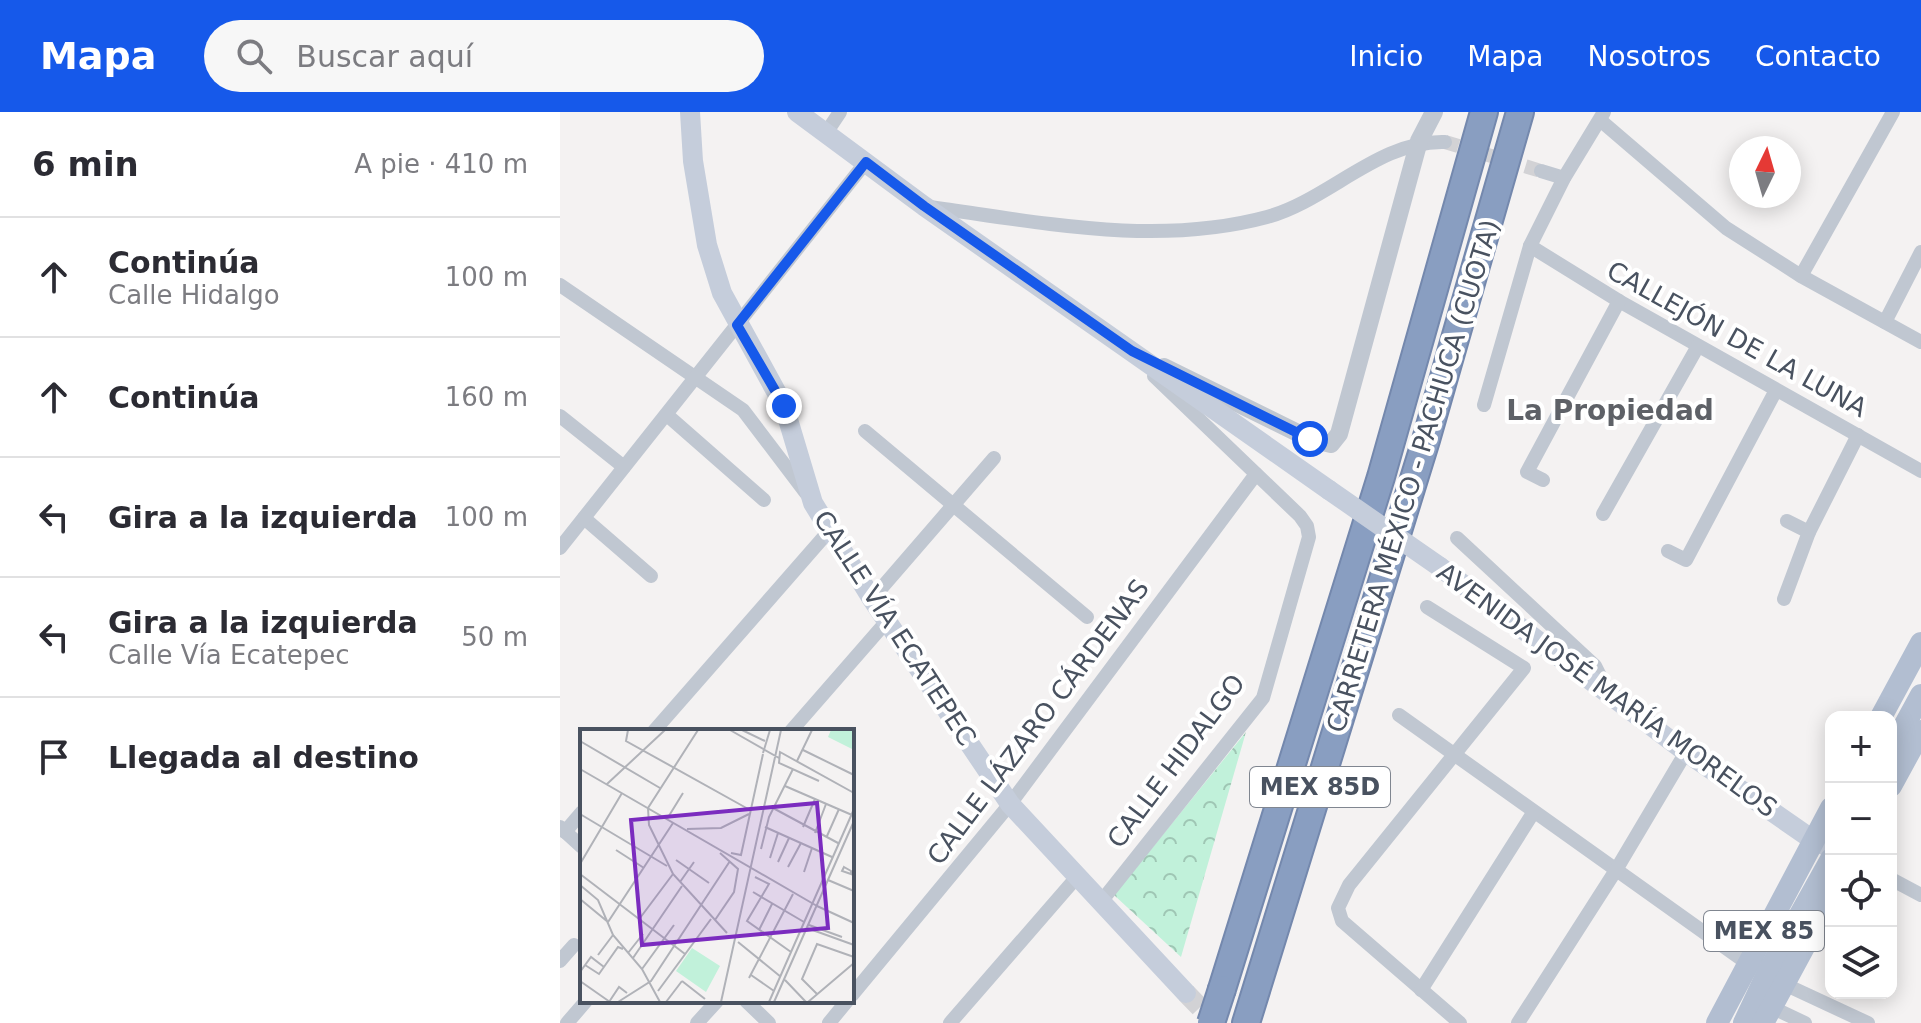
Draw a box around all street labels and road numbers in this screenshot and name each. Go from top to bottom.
street label: CARRETERA MÉXICO - PACHUCA (CUOTA) [1320,216,1505,736]
street label: CALLEJÓN DE LA LUNA [1602,254,1873,423]
street label: CALLE VÍA ECATEPEC [808,504,983,751]
street label: AVENIDA JOSÉ MARÍA MORELOS [1431,556,1783,823]
street label: CALLE LÁZARO CÁRDENAS [920,573,1155,870]
street label: CALLE HIDALGO [1101,668,1251,854]
road number: MEX 85D [1250,767,1390,807]
road number: MEX 85 [1704,911,1824,951]

